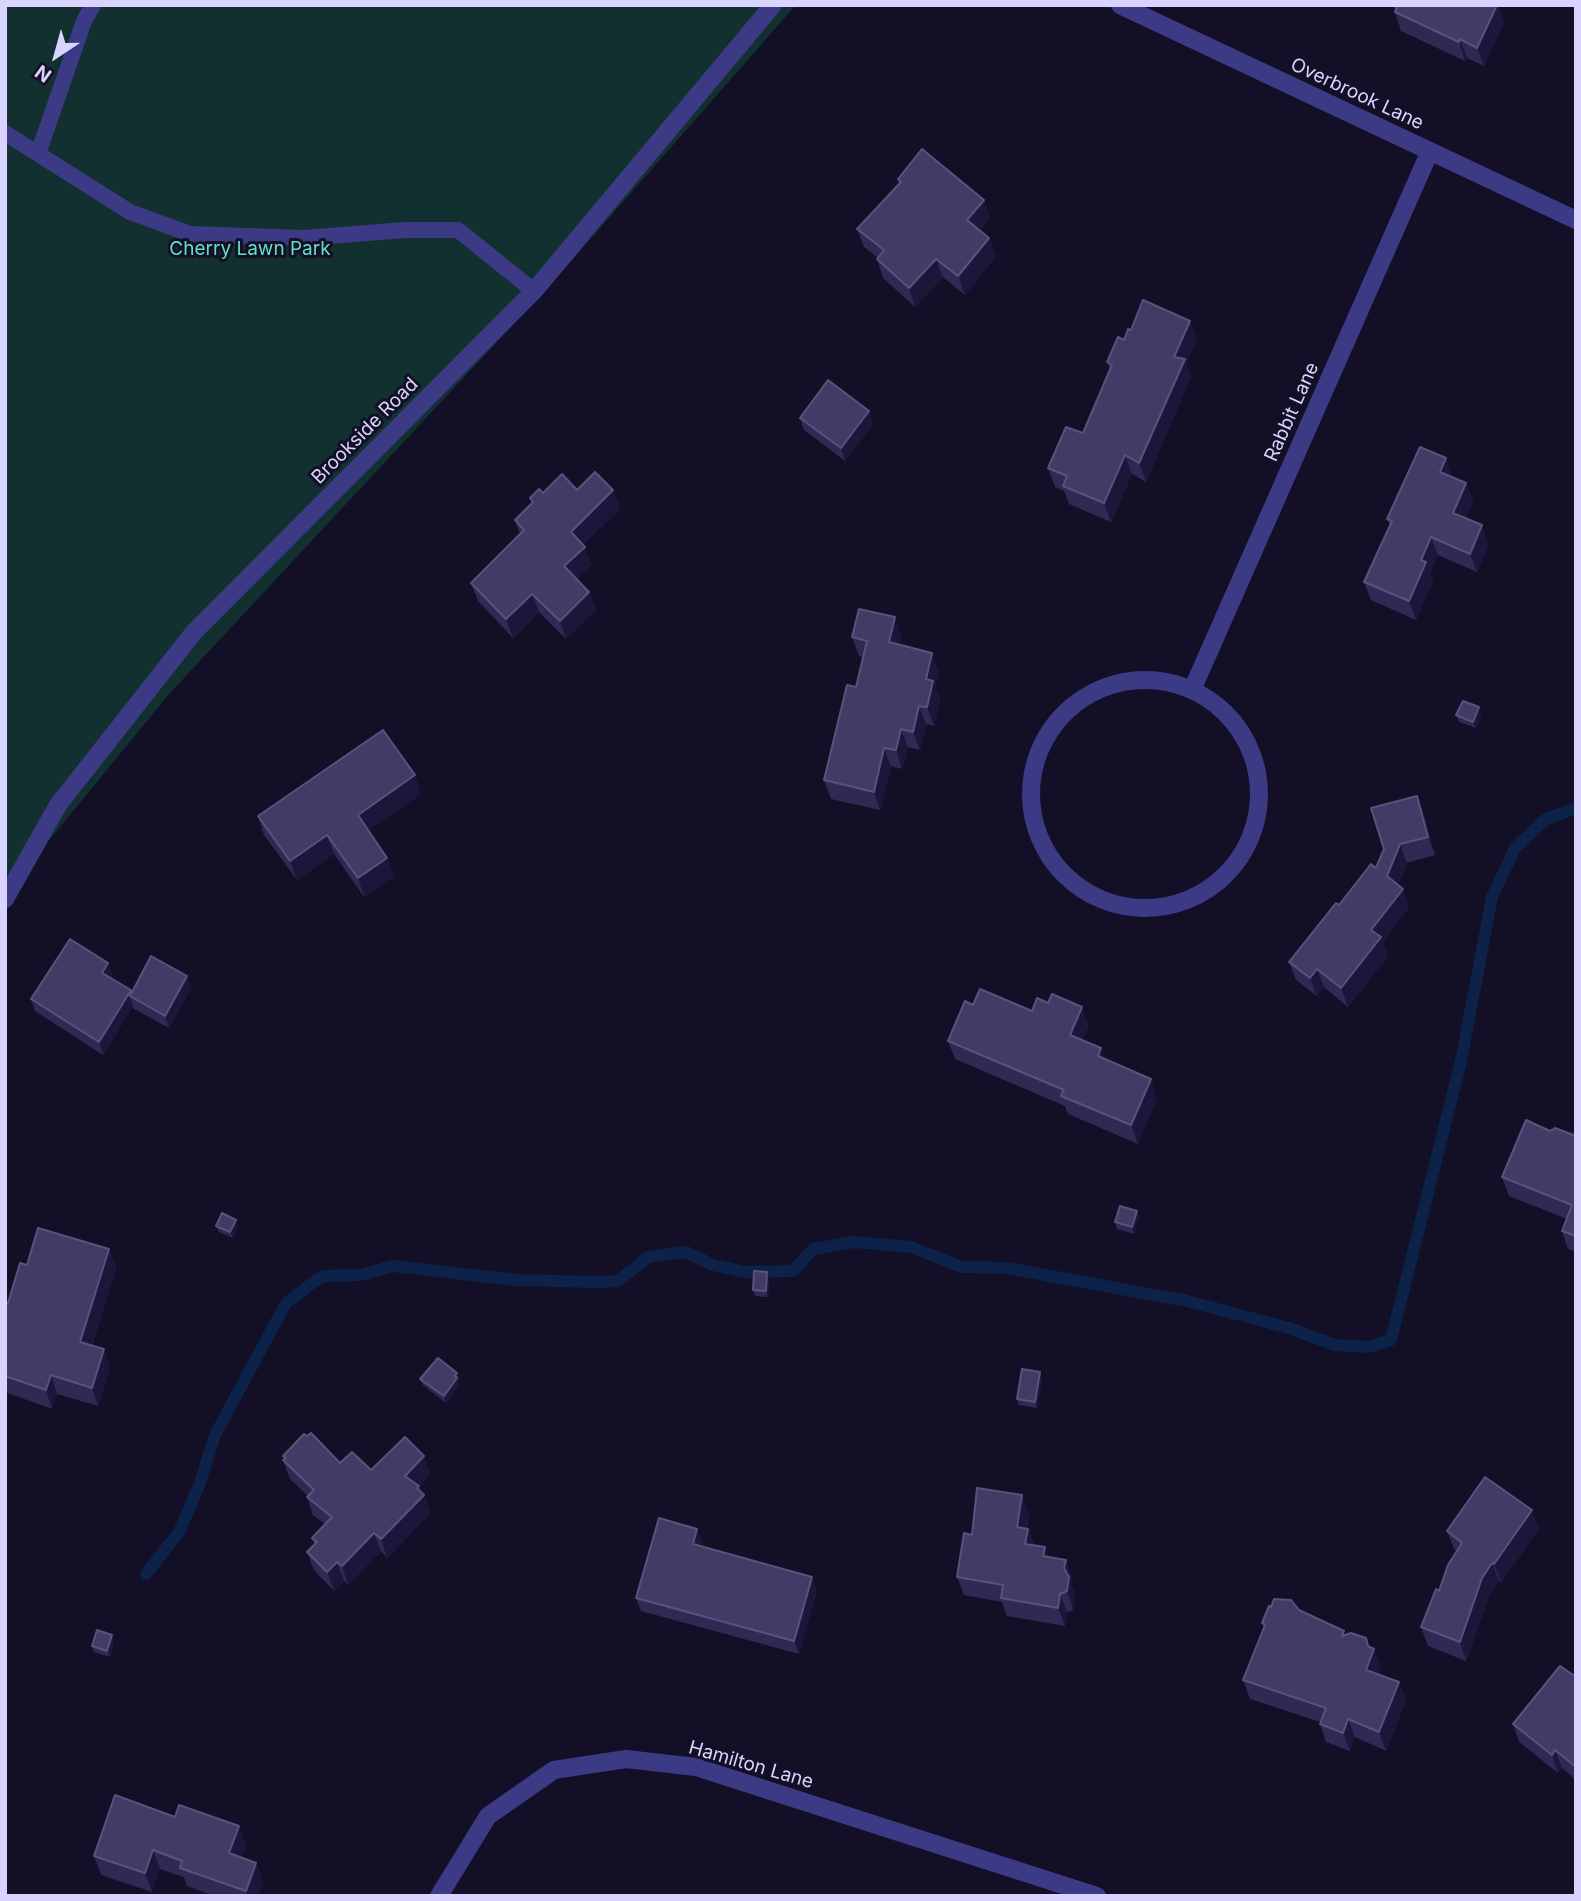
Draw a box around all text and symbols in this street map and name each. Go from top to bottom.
north arrow [21,21,91,91]
street label: Overbrook Lane [1287,53,1427,135]
text: N [31,60,56,87]
park label: Cherry Lawn Park [169,238,331,260]
street label: Rabbit Lane [1260,359,1324,465]
street label: Brookside Road [307,373,423,489]
street label: Hamilton Lane [686,1736,816,1794]

